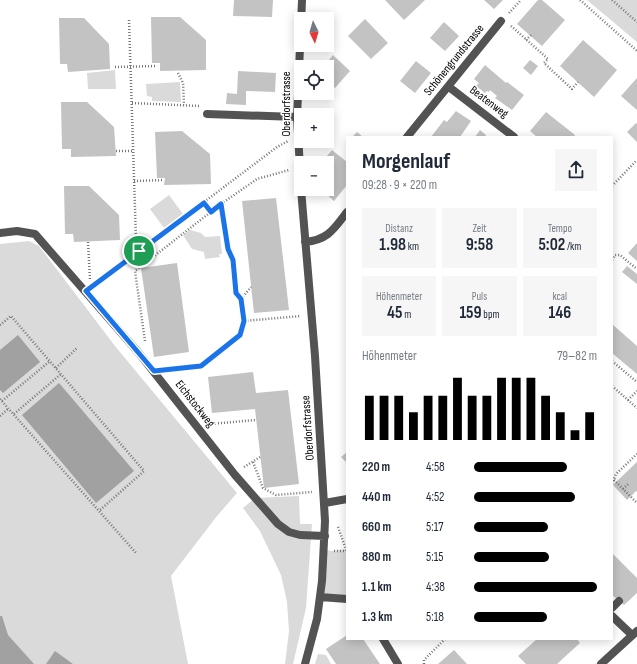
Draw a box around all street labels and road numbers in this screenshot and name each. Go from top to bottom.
street label: Schönengrundstrasse [421,21,488,99]
street label: Oberdorfstrasse [279,71,294,137]
street label: Beatenweg [467,83,511,122]
street label: Eichstockweg [172,377,218,431]
street label: Oberdorfstrasse [298,395,318,461]

